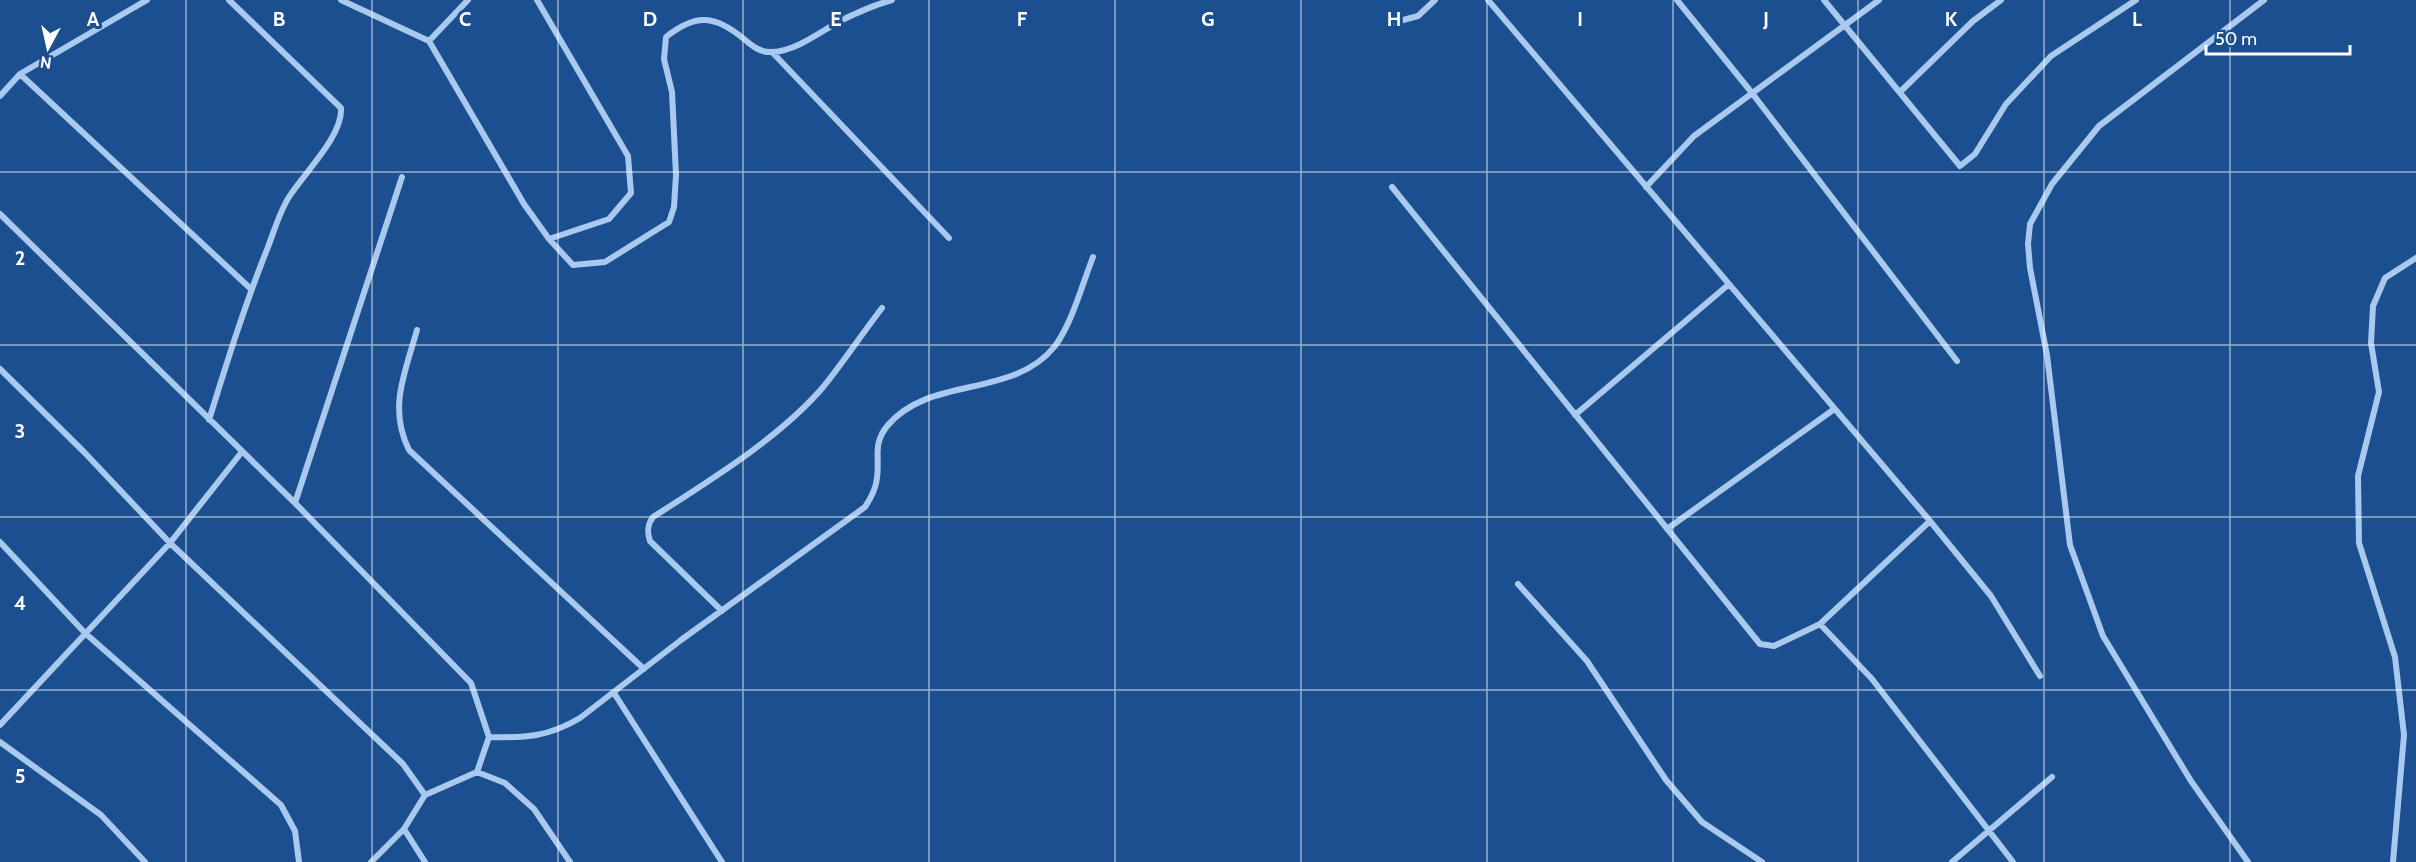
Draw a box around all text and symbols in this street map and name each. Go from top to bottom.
text: A [87,7,100,31]
text: B [273,7,285,31]
text: C [459,7,471,31]
text: D [643,7,657,31]
text: E [830,7,842,31]
text: F [1017,7,1028,31]
text: G [1201,7,1215,31]
text: H [1387,7,1401,31]
text: I [1577,7,1583,31]
text: J [1762,7,1769,31]
text: K [1945,7,1958,31]
text: L [2132,7,2142,31]
north arrow [18,18,78,78]
scale bar [2206,18,2350,56]
text: 50 m [2215,28,2257,50]
text: N [39,52,53,73]
text: 2 [15,246,25,270]
text: 3 [15,419,25,443]
text: 4 [14,591,26,615]
text: 5 [15,764,25,788]

